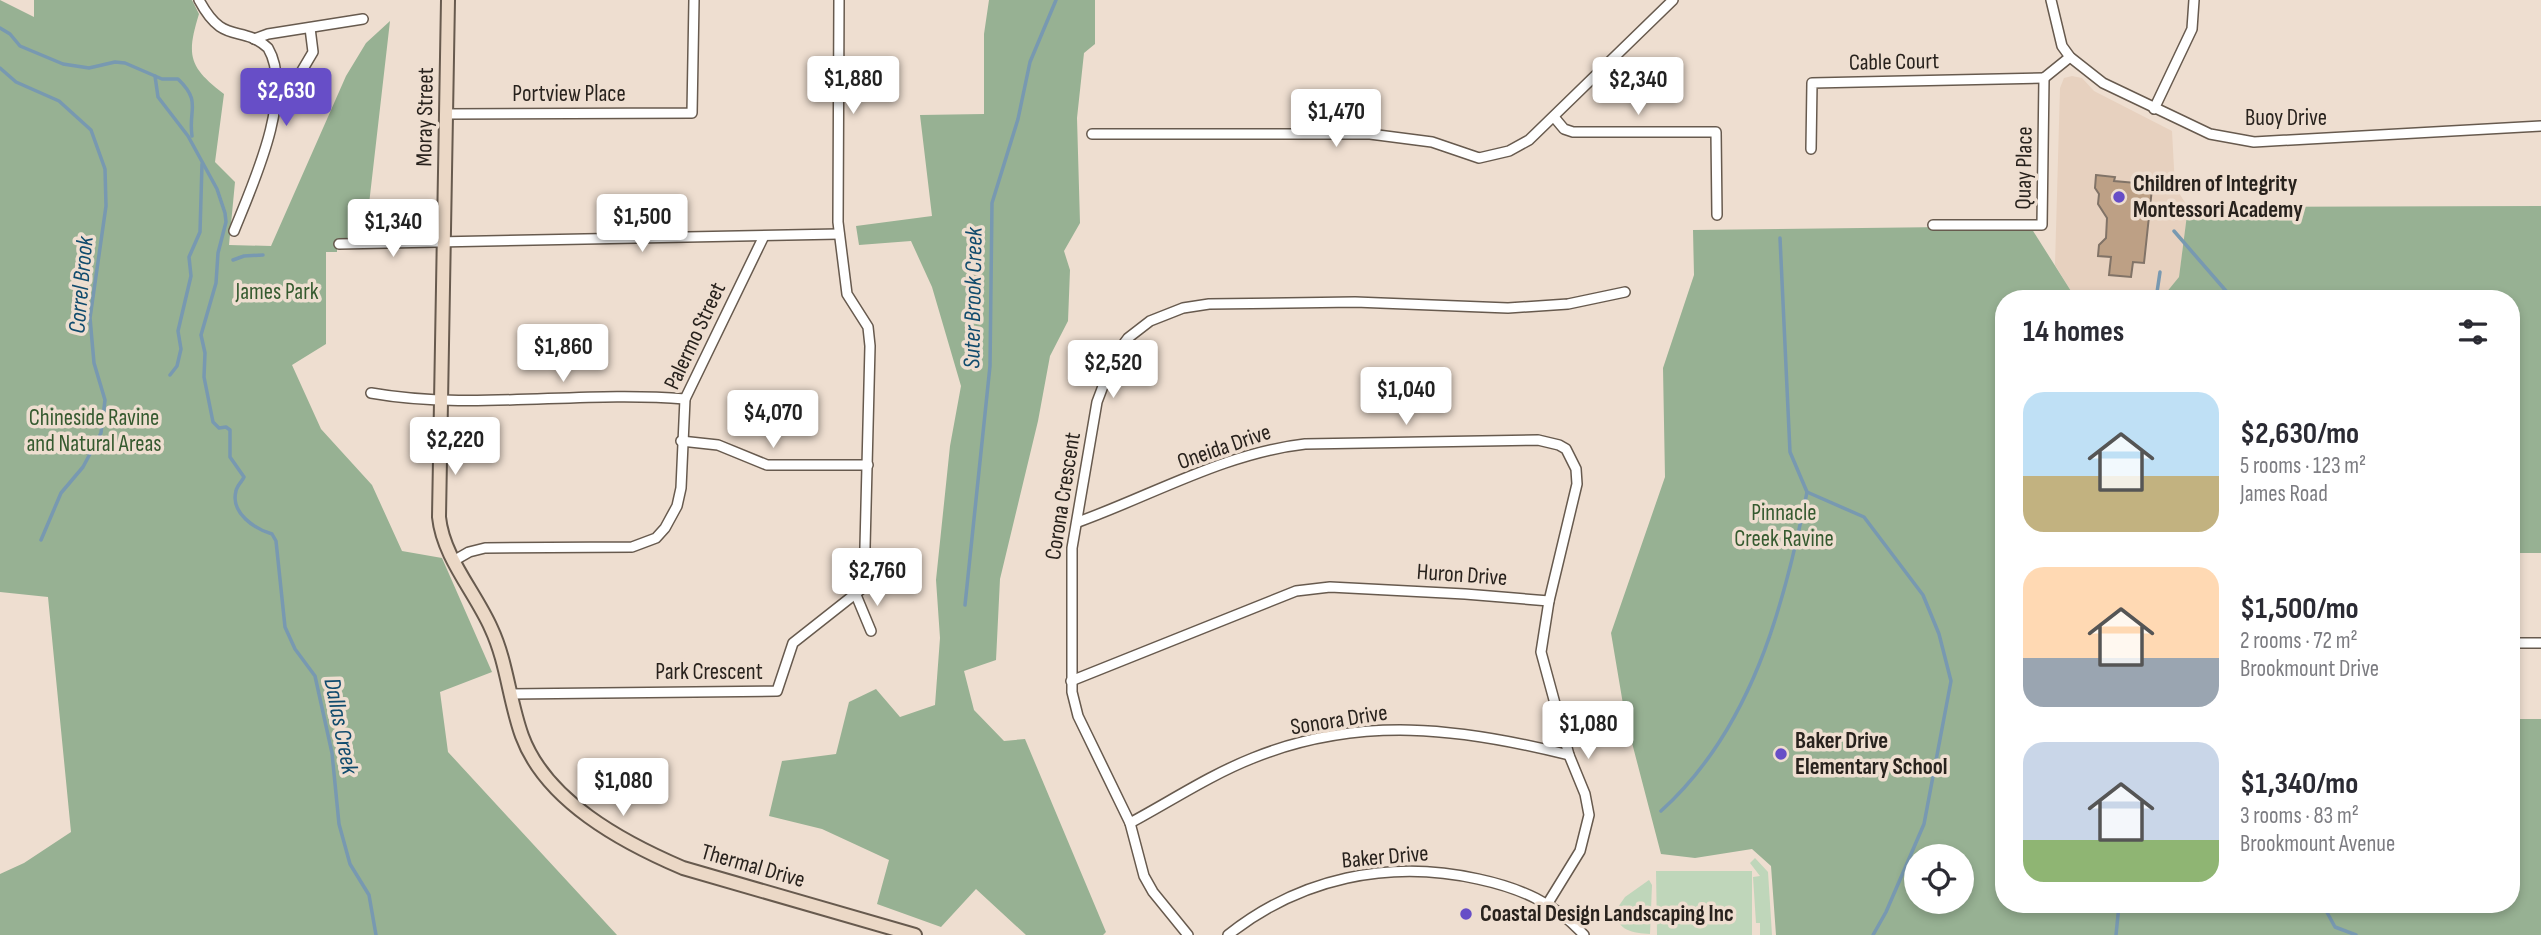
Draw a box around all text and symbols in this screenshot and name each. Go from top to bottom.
street label: Cable Court [1849,47,1939,77]
pin: $1,880 [796,57,910,116]
pin: $2,340 [1581,58,1695,117]
text: $1,880 [823,65,883,93]
text: $2,340 [1608,66,1668,94]
street label: Moray Street [410,67,440,167]
pin: $2,630 [229,68,343,128]
text: $2,630 [256,77,316,105]
street label: Portview Place [512,80,626,108]
pin: $1,470 [1279,90,1393,149]
text: $1,470 [1307,98,1365,126]
street label: Buoy Drive [2245,104,2327,132]
street label: Quay Place [2009,126,2039,210]
place label: Children of Integrity Montessori Academy [2133,170,2303,224]
marker: Children of Integrity Montessori Academy [2111,189,2127,205]
pin: $1,500 [585,194,699,254]
pin: $1,340 [336,200,450,259]
text: $1,500 [613,203,671,231]
text: $1,340 [364,208,422,236]
water label: Suter Brook Creek [957,226,989,369]
water label: Correl Brook [62,234,100,335]
park label: James Park [234,278,319,306]
street label: Palermo Street [658,278,732,394]
icon: filters [2454,313,2492,351]
text: 14 homes [2023,314,2124,350]
pin: $1,860 [506,324,620,384]
text: $1,860 [533,333,593,361]
pin: $2,520 [1056,340,1170,400]
text: $2,520 [1084,349,1142,377]
pin: $1,040 [1349,368,1463,427]
text: $1,040 [1376,376,1436,404]
pin: $4,070 [716,391,830,450]
text: $4,070 [743,399,803,427]
park label: Chineside Ravine and Natural Areas [26,404,162,458]
text: $2,630/mo [2240,416,2359,452]
pin: $2,220 [398,418,512,477]
street label: Oneida Drive [1174,418,1274,476]
icon: home [2079,420,2163,504]
text: $2,220 [426,426,484,454]
street label: Corona Crescent [1039,430,1087,562]
text: 5 rooms · 123 m² [2240,452,2366,480]
text: James Road [2240,480,2328,508]
park label: Pinnacle Creek Ravine [1734,499,1834,553]
pin: $2,760 [820,548,934,608]
text: $2,760 [848,557,906,585]
street label: Huron Drive [1416,558,1508,592]
text: $1,500/mo [2240,591,2359,627]
icon: home [2079,595,2163,679]
text: 2 rooms · 72 m² [2240,627,2358,655]
text: Brookmount Drive [2240,655,2379,683]
street label: Park Crescent [655,658,763,686]
water label: Dallas Creek [317,675,365,778]
street label: Sonora Drive [1289,699,1389,741]
pin: $1,080 [1531,702,1645,761]
text: $1,080 [1558,710,1618,738]
place label: Baker Drive Elementary School [1795,727,1947,781]
marker: Baker Drive Elementary School [1773,746,1789,762]
pin: $1,080 [566,758,680,818]
text: $1,340/mo [2240,766,2358,802]
text: $1,080 [593,767,653,795]
icon: home [2079,770,2163,854]
text: 3 rooms · 83 m² [2240,802,2359,830]
text: Brookmount Avenue [2240,830,2395,858]
street label: Thermal Drive [698,838,808,894]
street label: Baker Drive [1340,839,1430,875]
map controls [1904,844,1974,914]
button: locate [1904,844,1974,914]
place label: Coastal Design Landscaping Inc [1480,900,1734,928]
marker: Coastal Design Landscaping Inc [1458,906,1474,922]

